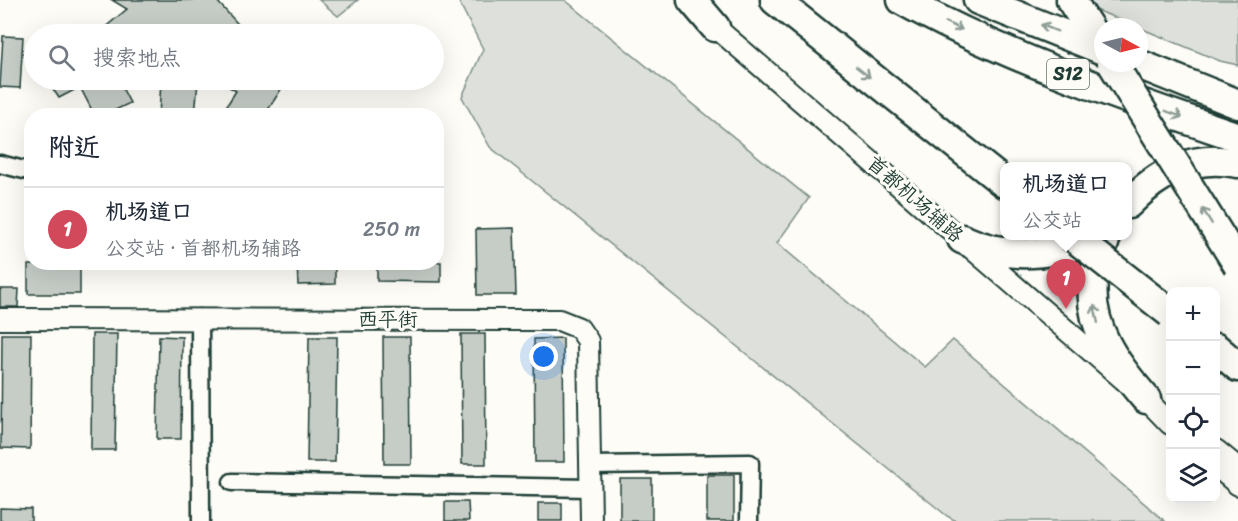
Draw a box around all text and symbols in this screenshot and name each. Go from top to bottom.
north arrow [1094,18,1148,72]
one-way arrow [945,20,963,32]
one-way arrow [1040,22,1058,33]
search box [24,24,444,90]
text: 搜索地点 [93,38,181,77]
icon: search [45,41,78,74]
road number: S12 [1047,59,1089,89]
one-way arrow [855,65,871,78]
one-way arrow [1164,110,1183,121]
text: 附近 [48,124,100,170]
street label: 首都机场辅路 [858,146,973,252]
popup [1000,162,1132,240]
text: 机场道口 [1022,164,1110,203]
text: 机场道口 [105,192,193,231]
text: 公交站 [1022,203,1082,238]
one-way arrow [1201,208,1213,225]
text: 1 [63,212,72,247]
text: 250 m [363,212,420,247]
text: 公交站 · 首都机场辅路 [105,231,301,266]
pin: 1 [1046,260,1086,309]
map controls [1166,287,1220,503]
button: + [1166,287,1220,341]
street label: 西平街 [358,302,418,337]
one-way arrow [1090,305,1102,324]
button: − [1166,341,1220,395]
your location [529,342,558,371]
button: locate [1166,395,1220,449]
button: layers [1166,449,1220,503]

